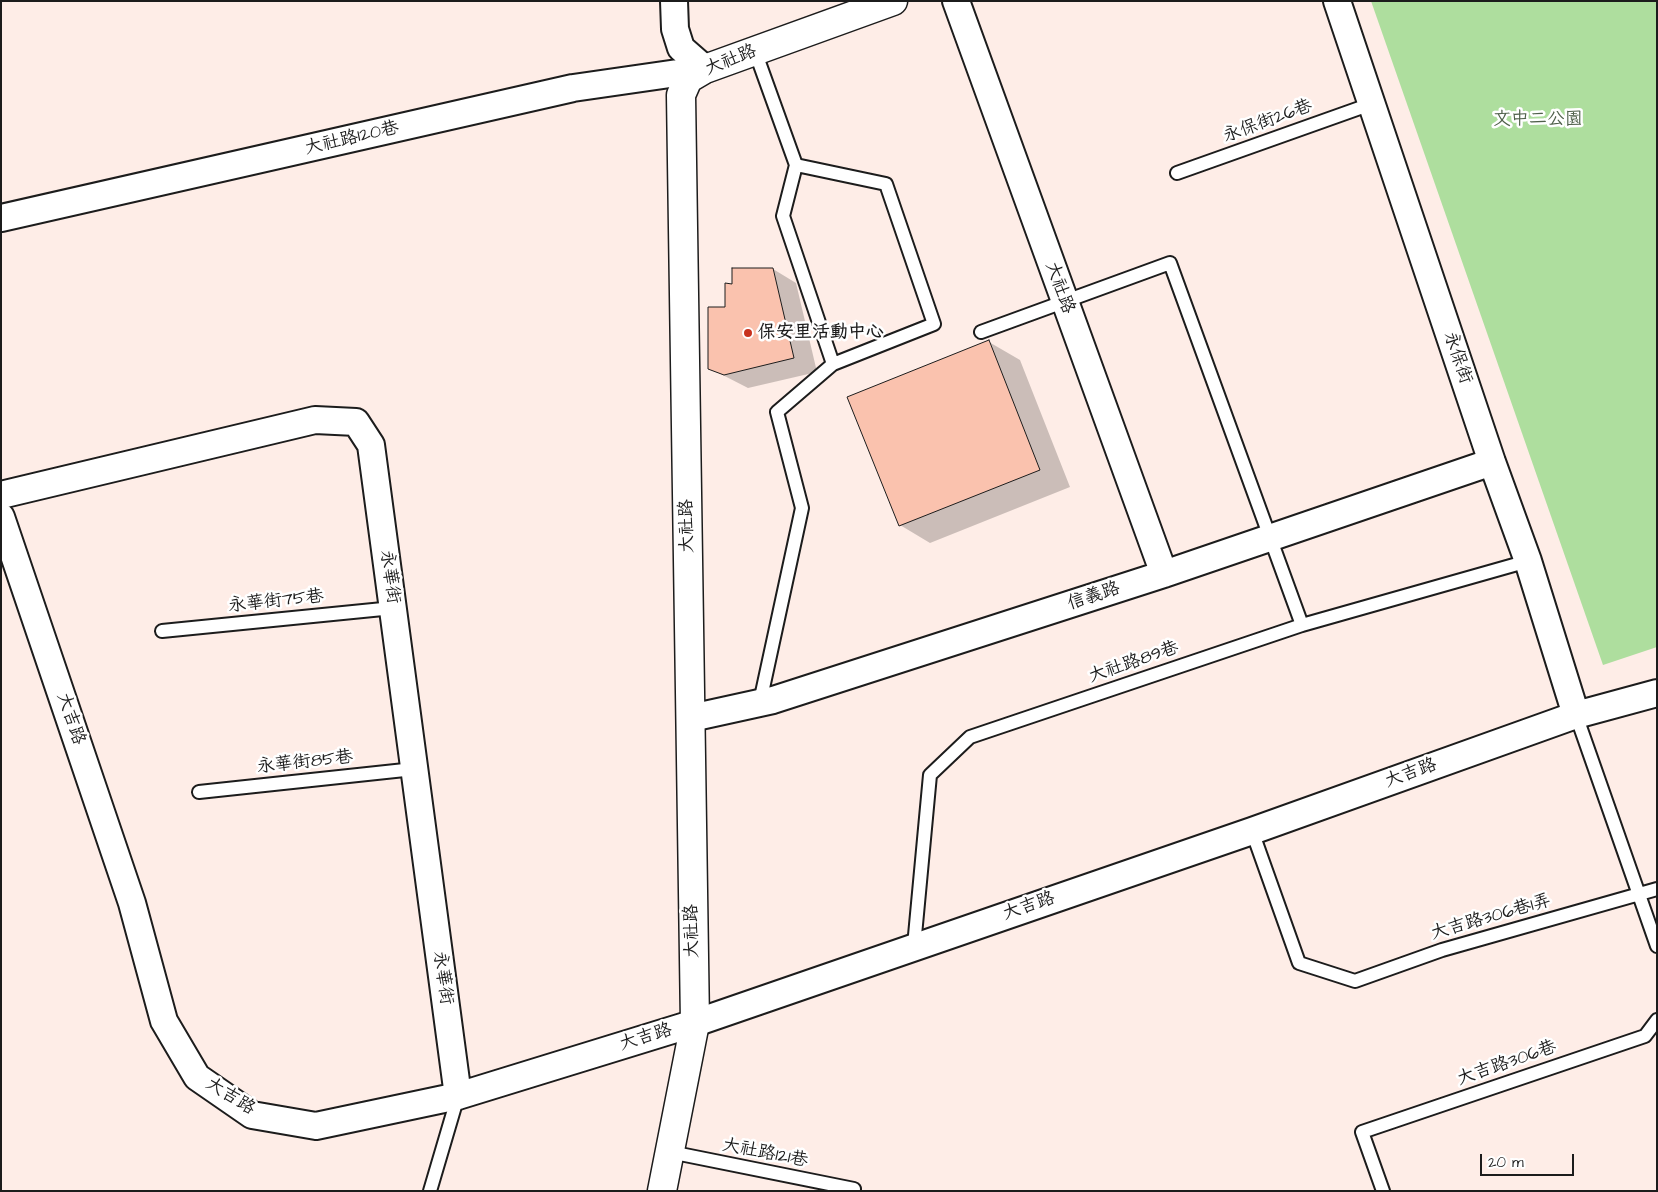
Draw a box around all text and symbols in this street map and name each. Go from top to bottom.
street label: 大社路 [702,41,760,81]
street label: 永保街26巷 [1220,96,1316,148]
park label: 文中二公園 [1493,109,1583,131]
street label: 大社路120巷 [303,118,401,160]
street label: 大社路 [1040,259,1078,317]
place label: 保安里活動中心 [758,322,884,344]
marker: 保安里活動中心 [742,327,754,339]
street label: 永保街 [1438,329,1476,387]
street label: 大社路 [677,499,699,553]
street label: 永華街 [375,549,403,605]
street label: 信義路 [1065,578,1123,616]
street label: 永華街75巷 [227,586,325,618]
street label: 大社路89巷 [1086,637,1182,689]
street label: 大吉路 [51,690,89,748]
street label: 永華街85巷 [256,747,354,779]
street label: 大吉路 [1382,755,1440,793]
street label: 大吉路 [1000,888,1058,926]
street label: 大吉路306巷1弄 [1428,891,1554,945]
street label: 大社路 [682,904,704,958]
street label: 永華街 [428,950,456,1006]
street label: 大吉路 [617,1020,675,1056]
street label: 大吉路306巷 [1454,1037,1560,1091]
street label: 大吉路 [201,1074,259,1120]
street label: 大社路121巷 [720,1135,810,1173]
scale bar [1483,1144,1577,1176]
text: 20 m [1488,1152,1524,1173]

